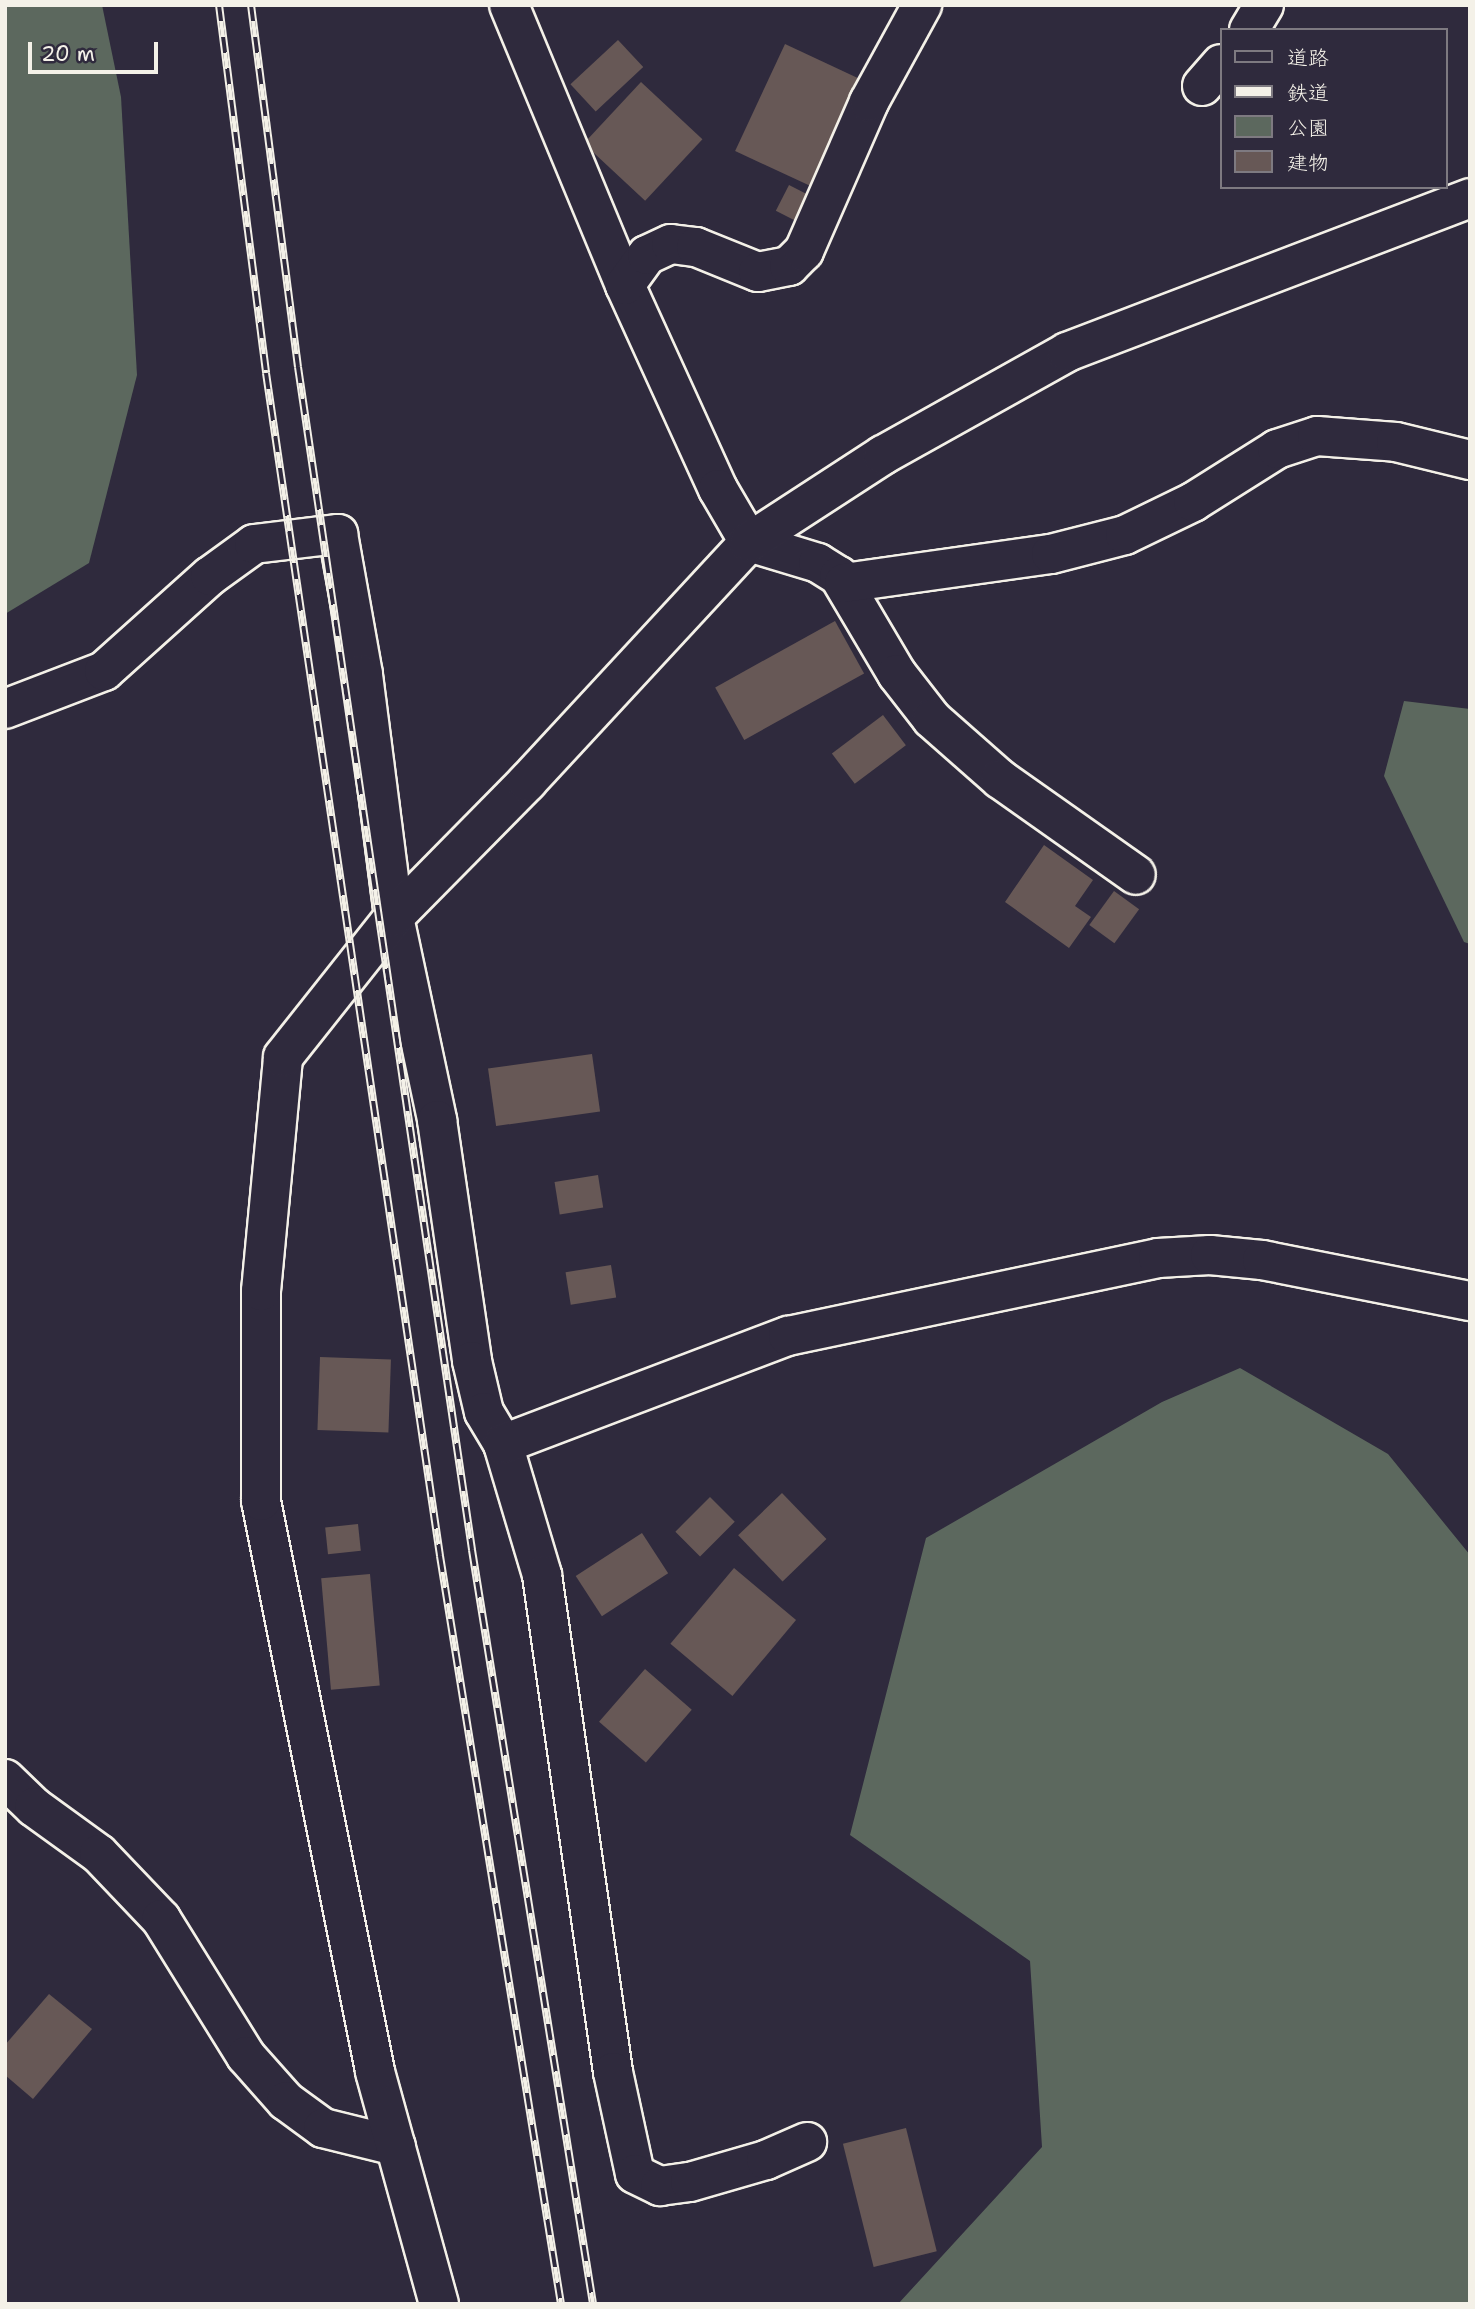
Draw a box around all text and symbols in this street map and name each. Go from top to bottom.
scale bar [32,28,161,72]
legend [1220,28,1447,189]
text: 20 m [41,40,95,68]
text: 道路 [1287,44,1329,72]
text: 鉄道 [1287,79,1329,107]
text: 公園 [1287,114,1329,142]
text: 建物 [1287,149,1329,177]

